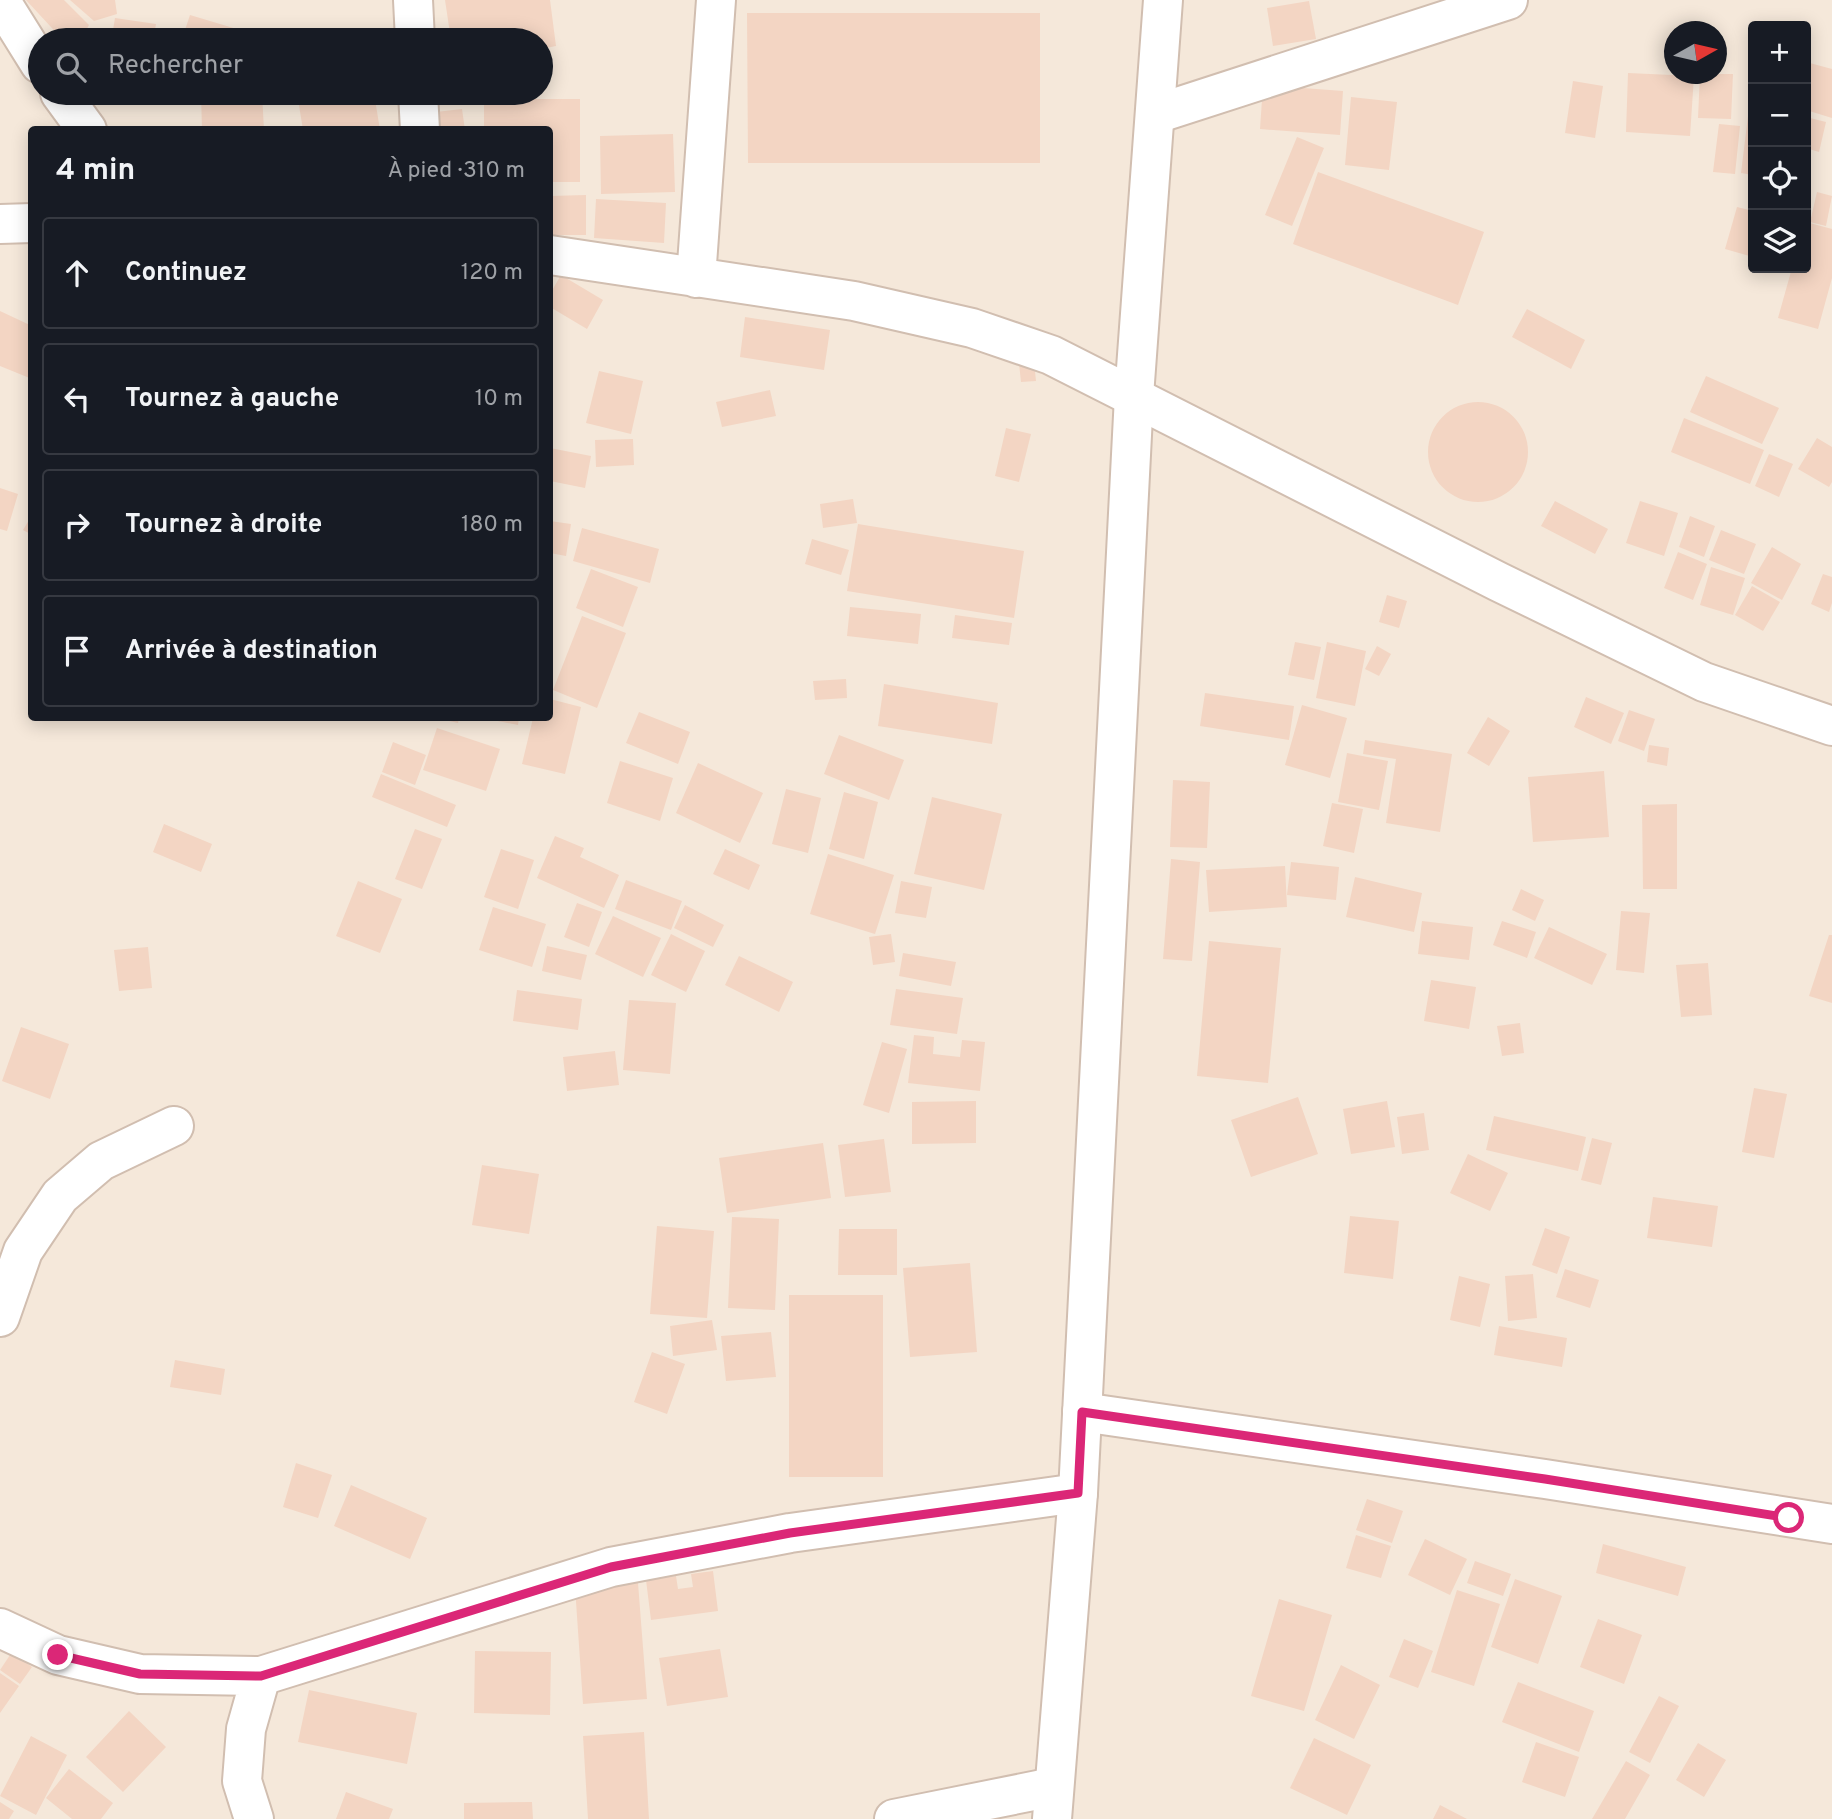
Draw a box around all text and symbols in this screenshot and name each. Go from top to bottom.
north arrow [1664,21,1727,84]
map controls [1748,21,1811,273]
button: + [1748,21,1811,84]
search box [28,28,553,105]
icon: search [52,48,90,86]
text: Rechercher [108,50,243,83]
button: − [1748,84,1811,147]
button: locate [1748,147,1811,210]
text: 4 min [56,153,135,190]
text: À pied · 310 m [388,157,525,186]
button: layers [1748,210,1811,273]
icon: ahead [58,254,96,292]
text: Continuez [125,257,247,290]
text: 120 m [461,259,523,288]
icon: left [58,380,96,418]
text: Tournez à gauche [125,383,339,416]
text: 10 m [475,385,523,414]
icon: right [58,506,96,544]
text: Tournez à droite [125,509,322,542]
text: 180 m [461,511,523,540]
icon: arrive [58,632,96,670]
text: Arrivée à destination [125,635,378,668]
route start [1773,1502,1804,1533]
route end [42,1639,73,1670]

